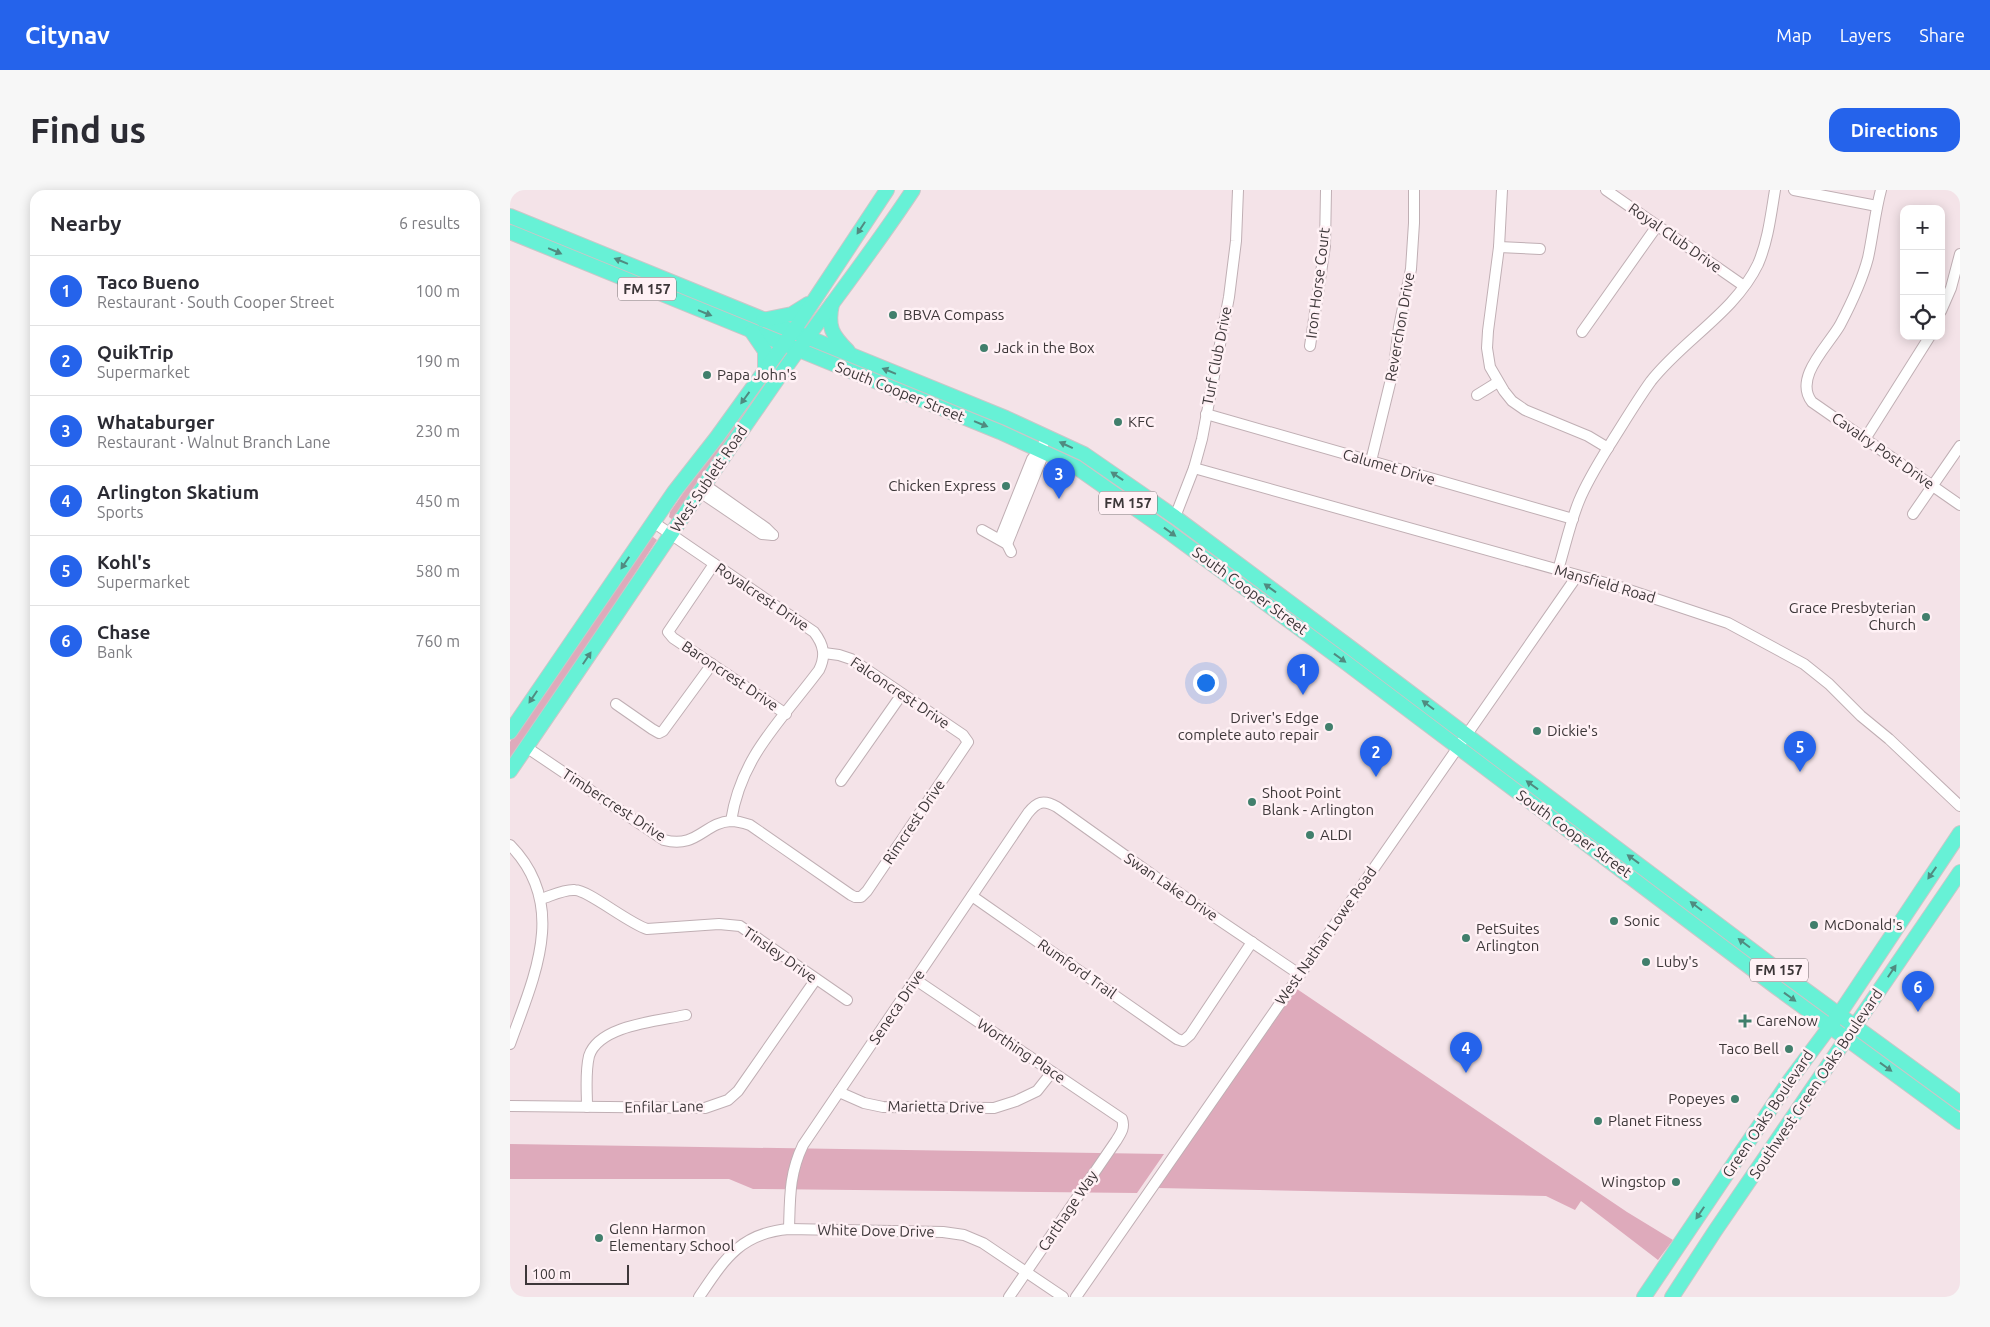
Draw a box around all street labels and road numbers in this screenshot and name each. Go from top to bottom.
street label: Royal Club Drive [1625,199,1725,276]
street label: Iron Horse Court [1302,226,1333,339]
street label: Reverchon Drive [1382,271,1417,383]
road number: FM 157 [618,278,676,300]
street label: Turf Club Drive [1199,305,1234,407]
street label: South Cooper Street [833,358,967,425]
street label: Cavalry Post Drive [1829,409,1938,492]
street label: West Sublett Road [667,422,751,535]
street label: Calumet Drive [1341,445,1437,488]
road number: FM 157 [1099,492,1157,514]
street label: South Cooper Street [1190,543,1311,638]
street label: Royalcrest Drive [712,559,812,634]
street label: Mansfield Road [1553,561,1658,606]
street label: Baroncrest Drive [679,637,782,714]
street label: Falconcrest Drive [848,653,953,732]
street label: Timbercrest Drive [559,765,669,844]
street label: Rimcrest Drive [879,776,948,867]
street label: South Cooper Street [1514,786,1635,881]
street label: Swan Lake Drive [1121,849,1221,924]
street label: West Nathan Lowe Road [1271,863,1380,1008]
street label: Tinsley Drive [740,923,820,986]
street label: Rumford Trail [1035,935,1120,1002]
road number: FM 157 [1750,958,1808,982]
street label: Seneca Drive [865,966,928,1047]
street label: Southwest Green Oaks Boulevard [1746,986,1886,1182]
street label: Worthing Place [974,1015,1069,1086]
street label: Green Oaks Boulevard [1719,1047,1817,1181]
street label: Enfilar Lane [624,1097,704,1116]
street label: Marietta Drive [888,1097,985,1116]
street label: Carthage Way [1034,1167,1101,1254]
street label: White Dove Drive [817,1221,935,1240]

